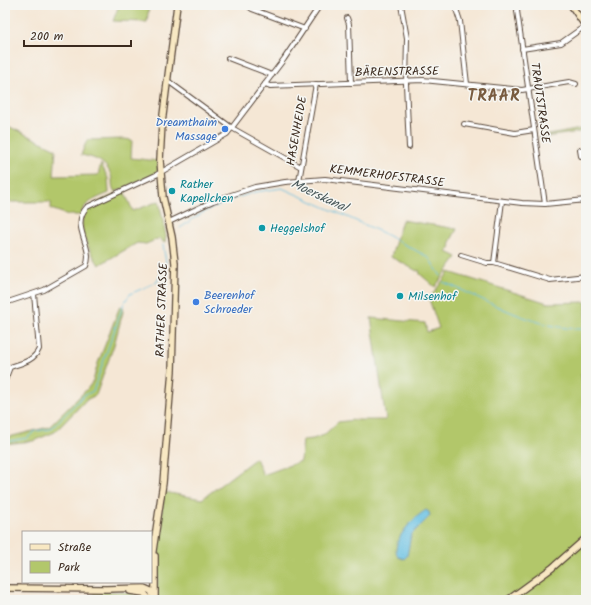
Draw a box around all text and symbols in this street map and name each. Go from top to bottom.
scale bar [24,22,131,48]
text: 200 m [30,27,64,46]
street label: TRAUTSTRASSE [525,61,555,145]
street label: BÄRENSTRASSE [355,62,440,82]
district label: TRAAR [467,84,521,109]
street label: HASENHEIDE [282,94,313,167]
place label: Dreamthaim Massage [156,113,218,146]
marker: Dreamthaim Massage [220,124,230,134]
street label: KEMMERHOFSTRASSE [328,160,447,193]
water label: Moerskanal [287,174,353,219]
place label: Rather Kapellchen [180,175,233,208]
marker: Rather Kapellchen [167,186,177,196]
place label: Heggelshof [270,219,326,238]
marker: Heggelshof [257,223,267,233]
street label: RATHER STRASSE [151,261,173,358]
place label: Beerenhof Schroeder [204,286,256,319]
place label: Milsenhof [408,287,458,306]
marker: Milsenhof [395,291,405,301]
marker: Beerenhof Schroeder [191,297,201,307]
legend [22,531,152,583]
text: Straße [58,538,92,557]
text: Park [58,558,80,577]

